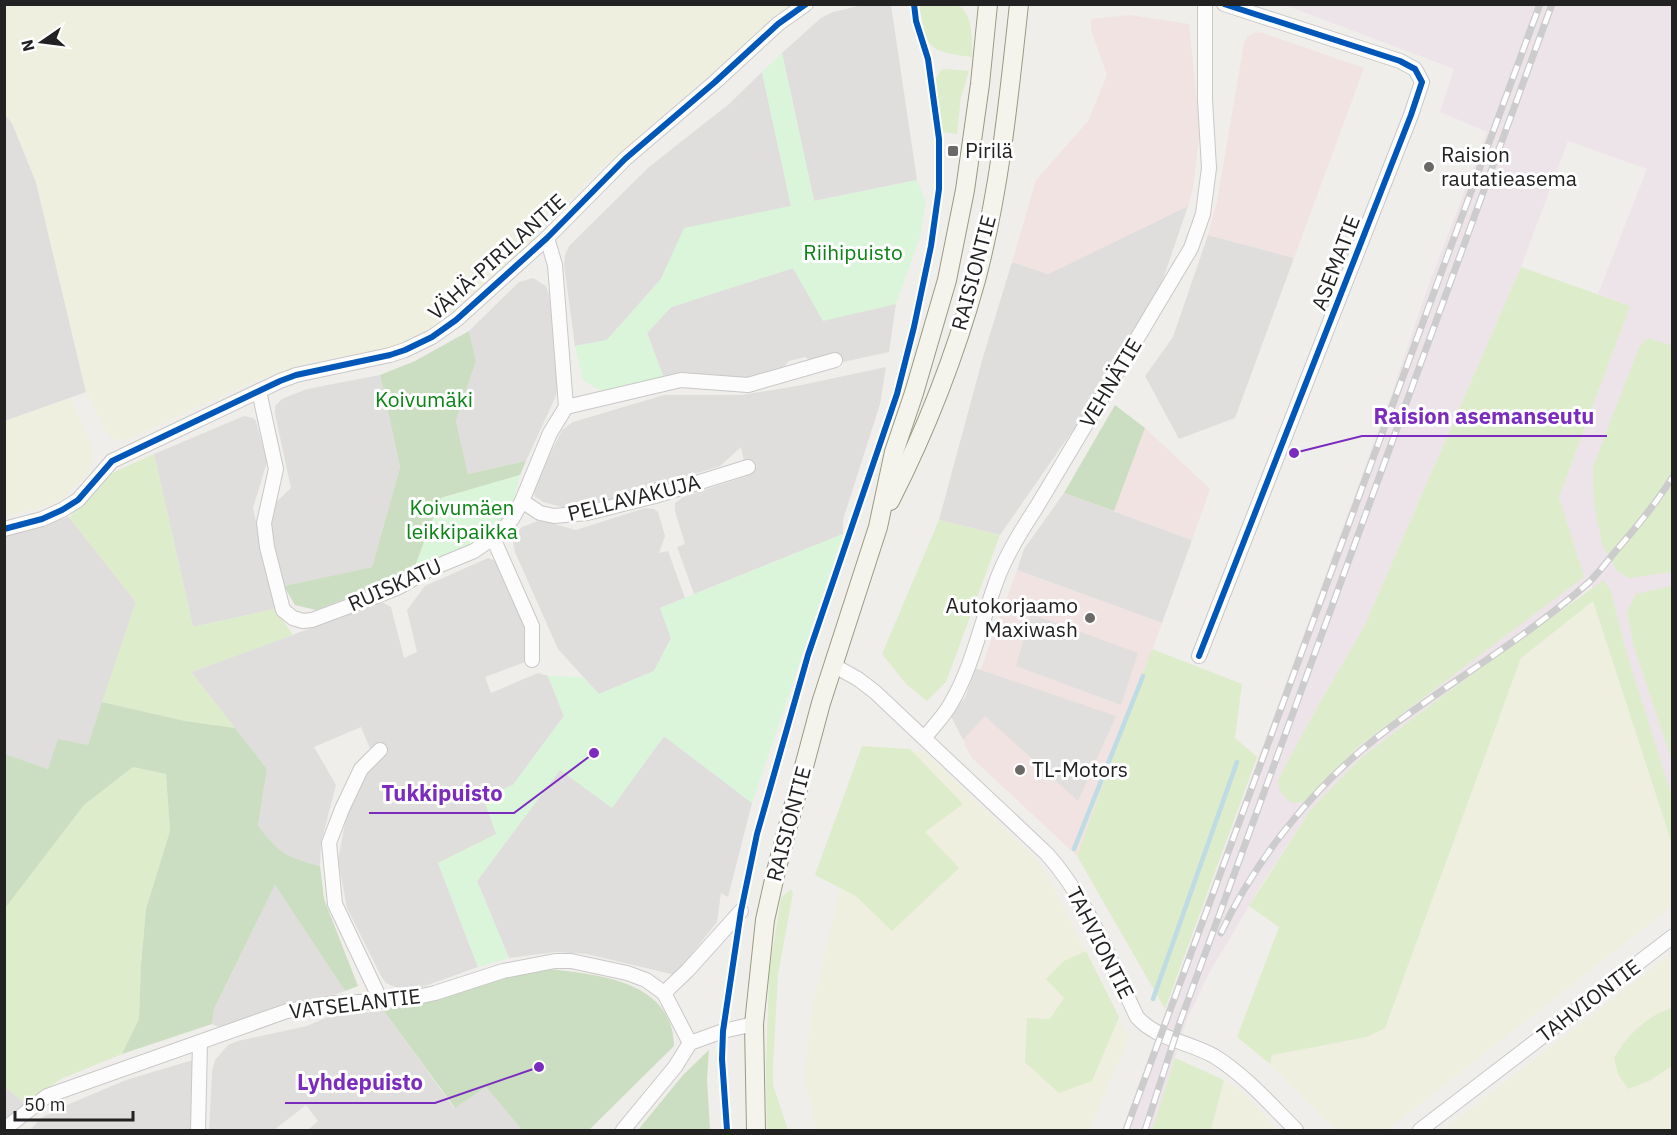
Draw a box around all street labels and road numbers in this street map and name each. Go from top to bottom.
street label: VÄHÄ-PIRILANTIE [421,187,571,326]
street label: ASEMATIE [1304,211,1366,314]
street label: RAISIONTIE [944,212,1002,333]
street label: VEHNÄTIE [1073,333,1148,432]
street label: PELLAVAKUJA [565,467,703,527]
street label: RUISKATU [343,551,446,617]
street label: RAISIONTIE [759,763,817,884]
street label: TAHVIONTIE [1061,882,1141,1003]
street label: TAHVIONTIE [1531,952,1646,1048]
street label: VATSELANTIE [288,981,422,1025]

